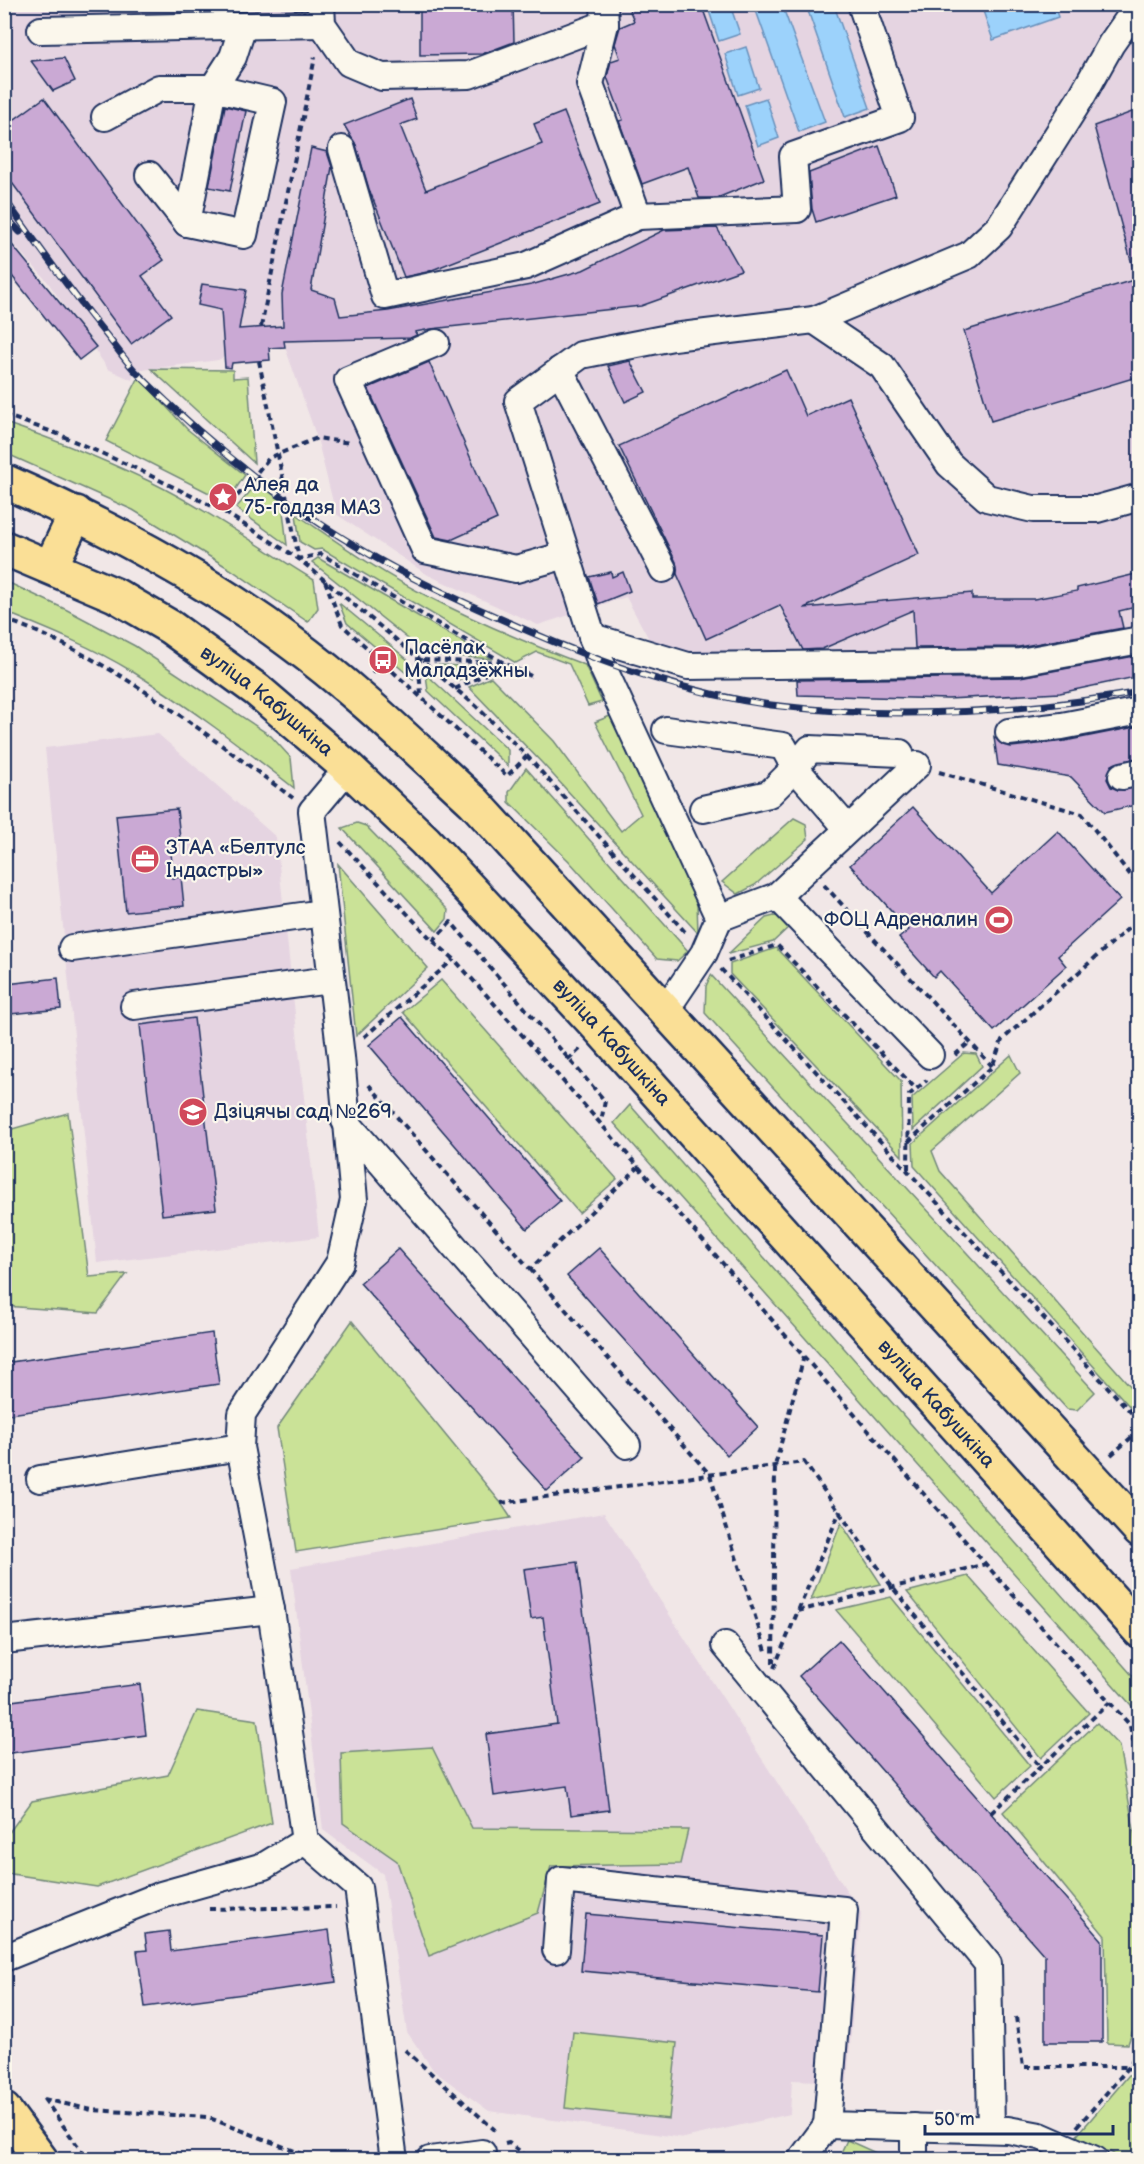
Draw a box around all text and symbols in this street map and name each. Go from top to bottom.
place label: Алея да 75-годдзя МАЗ [243,473,381,520]
place icon: Алея да 75-годдзя МАЗ [207,481,239,513]
place label: Пасёлак Маладзёжны [404,636,528,683]
street label: вуліца Кабушкіна [195,641,338,762]
bus stop icon: Пасёлак Маладзёжны [367,644,399,676]
place label: ЗТАА «Белтулс Iндастры» [166,836,306,883]
office icon: ЗТАА «Белтулс Iндастры» [129,843,161,875]
sports icon: ФОЦ Адреналин [983,904,1015,936]
place label: ФОЦ Адреналин [824,908,978,932]
street label: вуліца Кабушкіна [547,974,676,1111]
school or university icon: Дзіцячы сад №269 [177,1096,209,1128]
place label: Дзіцячы сад №269 [214,1100,392,1124]
street label: вуліца Кабушкіна [873,1335,1000,1473]
scale bar [925,2098,1112,2136]
text: 50 m [934,2109,975,2130]

